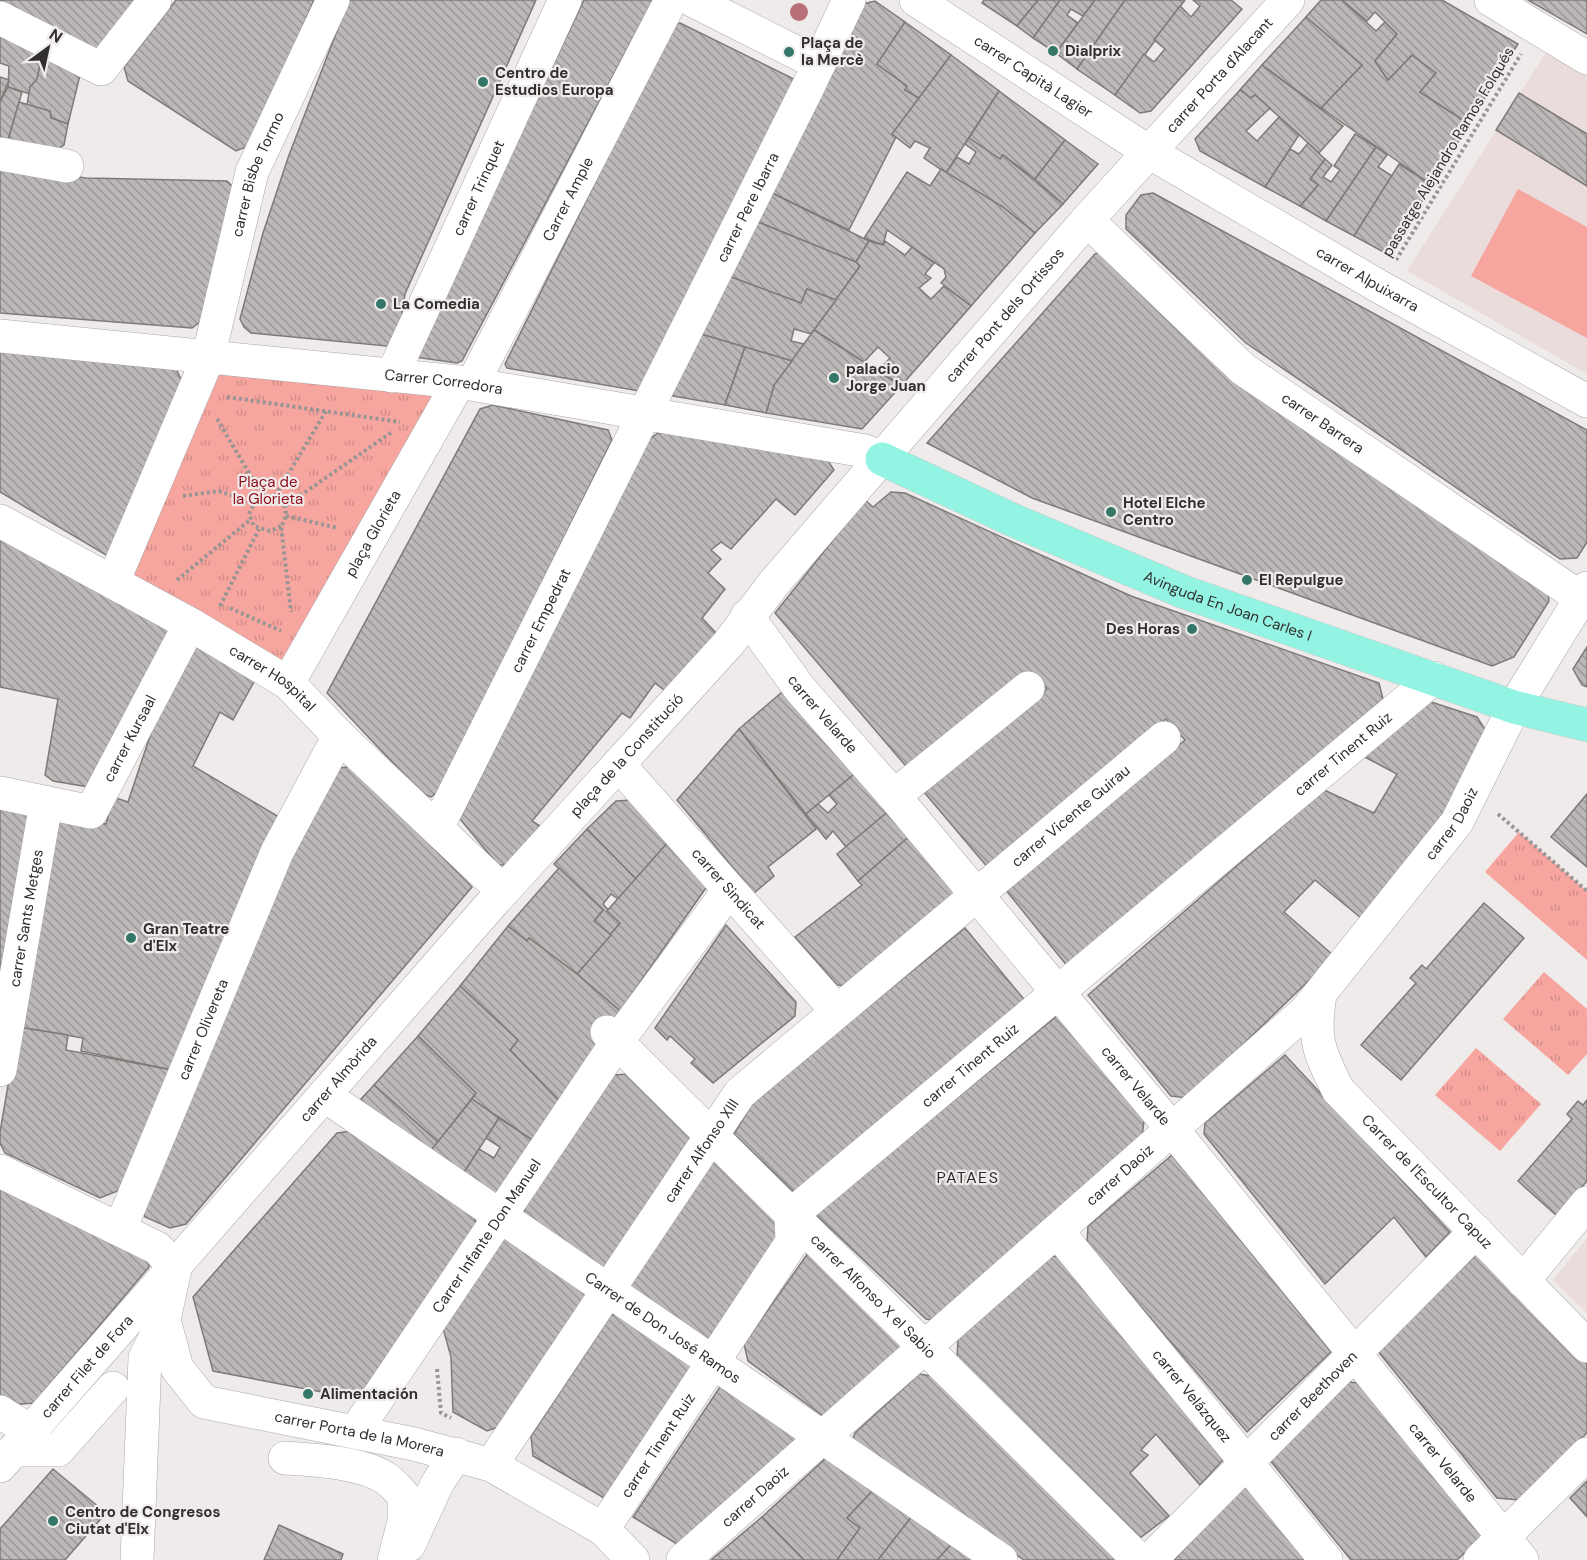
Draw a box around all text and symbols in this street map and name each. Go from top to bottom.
street label: carrer Porta d'Alacant [1161,13,1277,137]
north arrow [18,18,78,78]
text: N [45,24,67,48]
street label: carrer Capità Lagier [970,30,1097,123]
place label: Plaça de la Mercè [801,33,864,70]
place label: Dialprix [1065,41,1122,61]
street label: passatge Alejandro Ramos Folqués [1377,43,1519,261]
marker: Dialprix [1046,44,1060,58]
marker: Plaça de la Mercè [782,45,796,59]
place label: Centro de Estudios Europa [495,63,614,100]
marker: Centro de Estudios Europa [476,75,490,89]
street label: carrer Bisbe Tormo [227,109,289,239]
street label: carrer Trinquet [448,137,509,239]
street label: carrer Pere Ibarra [712,149,784,266]
street label: Carrer Ample [538,153,598,245]
street label: carrer Alpuixarra [1312,242,1422,317]
street label: carrer Pont dels Ortissos [941,243,1069,387]
place label: La Comedia [393,294,480,314]
marker: La Comedia [374,297,388,311]
place label: palacio Jorge Juan [846,359,926,396]
street label: Carrer Corredora [384,365,504,399]
marker: palacio Jorge Juan [827,371,841,385]
street label: carrer Barrera [1277,388,1368,458]
park label: Plaça de la Glorieta [233,472,303,509]
street label: plaça Glorieta [340,486,406,580]
place label: Hotel Elche Centro [1123,493,1206,530]
marker: Hotel Elche Centro [1104,505,1118,519]
street label: carrer Empedrat [506,565,575,676]
street label: Avinguda En Joan Carles I [1141,566,1315,646]
place label: El Repulgue [1259,570,1344,590]
marker: El Repulgue [1240,573,1254,587]
place label: Des Horas [1106,619,1180,639]
marker: Des Horas [1185,622,1199,636]
street label: carrer Hospital [226,640,320,716]
street label: carrer Velarde [783,671,862,758]
street label: plaça de la Constitució [566,689,688,821]
street label: carrer Kursaal [99,692,161,785]
street label: carrer Tinent Ruiz [1290,707,1396,800]
street label: carrer Vicente Guirau [1007,761,1134,872]
street label: carrer Daoiz [1420,784,1483,864]
street label: carrer Sindicat [687,844,770,933]
street label: carrer Sants Metges [4,848,48,989]
place label: Gran Teatre d'Elx [143,919,229,956]
marker: Gran Teatre d'Elx [124,931,138,945]
street label: carrer Olivereta [173,976,233,1083]
street label: carrer Tinent Ruiz [917,1019,1023,1112]
street label: carrer Almòrida [295,1032,381,1126]
street label: carrer Velarde [1097,1042,1175,1130]
street label: carrer Alfonso XIII [659,1095,743,1207]
street label: Carrer de l'Escultor Capuz [1357,1110,1497,1253]
street label: carrer Daoiz [1082,1140,1158,1210]
street label: Carrer Infante Don Manuel [428,1155,546,1317]
district label: PATAES [937,1167,999,1188]
street label: carrer Alfonso X el Sabio [806,1229,940,1363]
street label: Carrer de Don José Ramos [581,1267,745,1388]
street label: carrer Filet de Fora [36,1311,138,1423]
street label: carrer Velázquez [1148,1345,1236,1447]
street label: carrer Beethoven [1264,1347,1362,1445]
place label: Alimentación [320,1384,418,1404]
marker: Alimentación [301,1387,315,1401]
street label: carrer Tinent Ruiz [616,1389,700,1502]
street label: carrer Porta de la Morera [273,1406,447,1462]
street label: carrer Velarde [1404,1418,1481,1507]
street label: carrer Daoiz [717,1461,793,1532]
place label: Centro de Congresos Ciutat d'Elx [65,1502,221,1539]
marker: Centro de Congresos Ciutat d'Elx [46,1514,60,1528]

